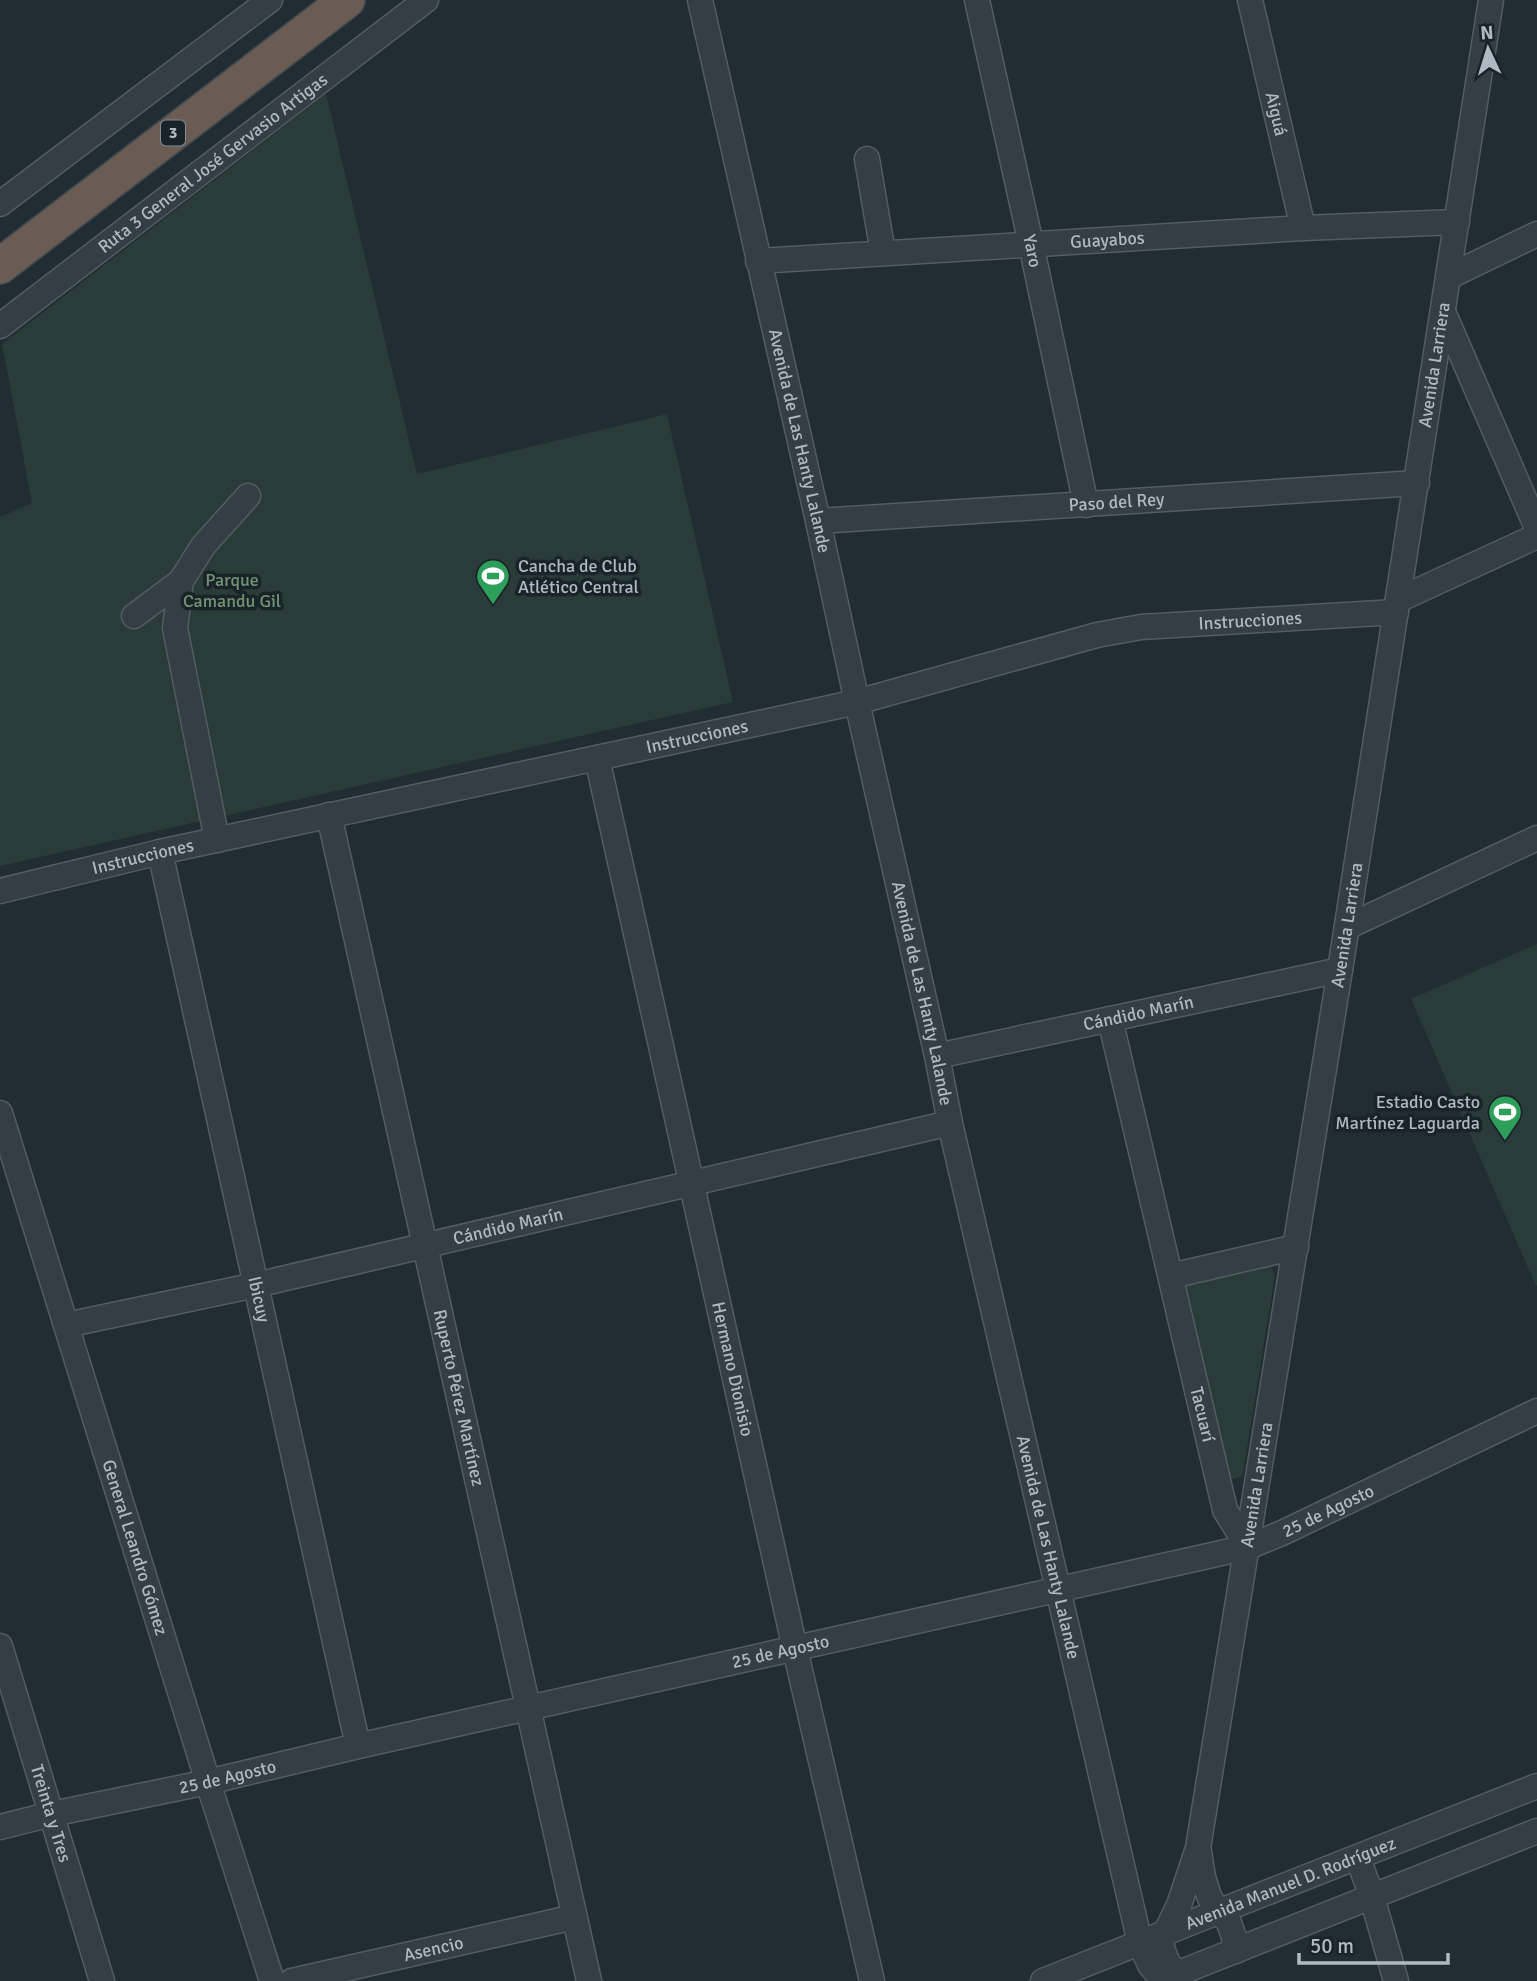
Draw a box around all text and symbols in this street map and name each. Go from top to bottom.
north arrow [1453,14,1523,84]
text: N [1479,21,1494,45]
street label: Ruta 3 General José Gervasio Artigas [94,68,332,258]
street label: Aiguá [1261,90,1292,138]
road number: 3 [161,120,185,146]
street label: Guayabos [1070,227,1145,253]
street label: Yaro [1018,232,1047,269]
street label: Avenida Larriera [1414,301,1455,429]
street label: Avenida de Las Hanty Lalande [764,327,836,555]
street label: Paso del Rey [1068,488,1165,516]
place label: Cancha de Club Atlético Central [518,555,639,598]
sports icon: Cancha de Club Atlético Central [474,557,512,606]
park label: Parque Camandu Gil [183,569,281,612]
street label: Instrucciones [1198,607,1303,635]
street label: Instrucciones [644,715,750,758]
street label: Instrucciones [90,834,196,879]
street label: Avenida Larriera [1326,861,1368,989]
street label: Avenida de Las Hanty Lalande [887,879,957,1107]
street label: Cándido Marín [1081,991,1196,1035]
place label: Estadio Casto Martínez Laguarda [1335,1091,1480,1134]
sports icon: Estadio Casto Martínez Laguarda [1486,1093,1524,1142]
street label: Cándido Marín [451,1203,565,1250]
street label: Ibicuy [243,1274,275,1325]
street label: Hermano Dionisio [707,1300,758,1439]
street label: Ruperto Pérez Martínez [429,1307,489,1488]
street label: Tacuarí [1185,1385,1220,1444]
street label: Avenida Larriera [1236,1421,1278,1549]
street label: Avenida de Las Hanty Lalande [1012,1433,1085,1661]
street label: General Leandro Gómez [97,1457,173,1638]
street label: 25 de Agosto [1279,1480,1378,1542]
street label: 25 de Agosto [730,1630,831,1673]
street label: 25 de Agosto [177,1755,278,1799]
street label: Treinta y Tres [26,1762,76,1865]
street label: Avenida Manuel D. Rodríguez [1182,1832,1399,1935]
scale bar [1299,1922,1448,1966]
street label: Asencio [401,1931,465,1966]
text: 50 m [1310,1933,1354,1959]

